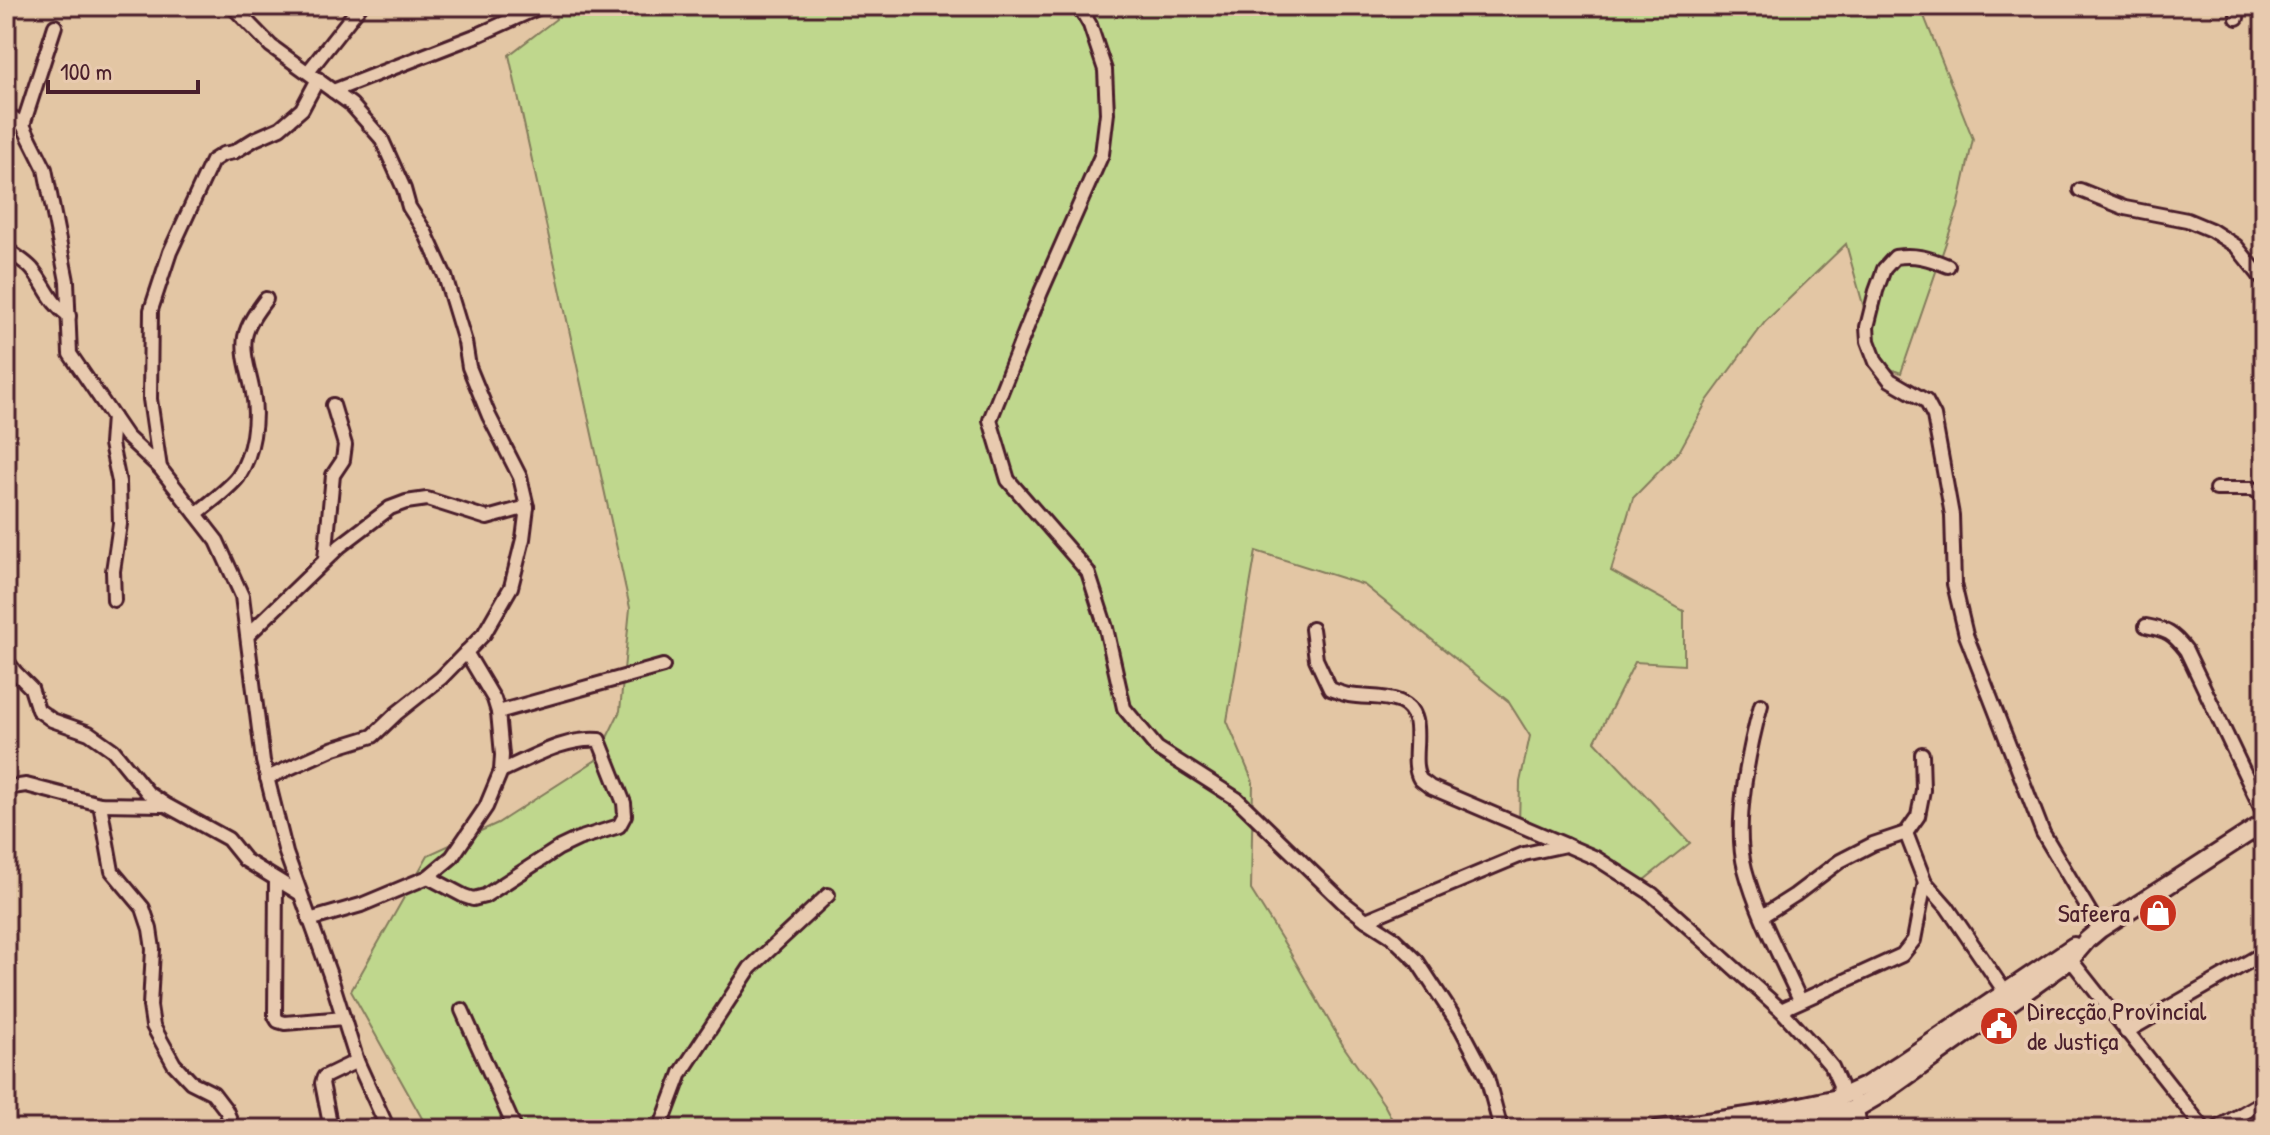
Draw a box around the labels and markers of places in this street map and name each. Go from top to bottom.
shop icon: Safeera [2137,892,2179,934]
place label: Safeera [2058,895,2130,930]
place label: Direcção Provincial de Justiça [2027,993,2206,1058]
public building icon: Direcção Provincial de Justiça [1978,1005,2020,1047]

